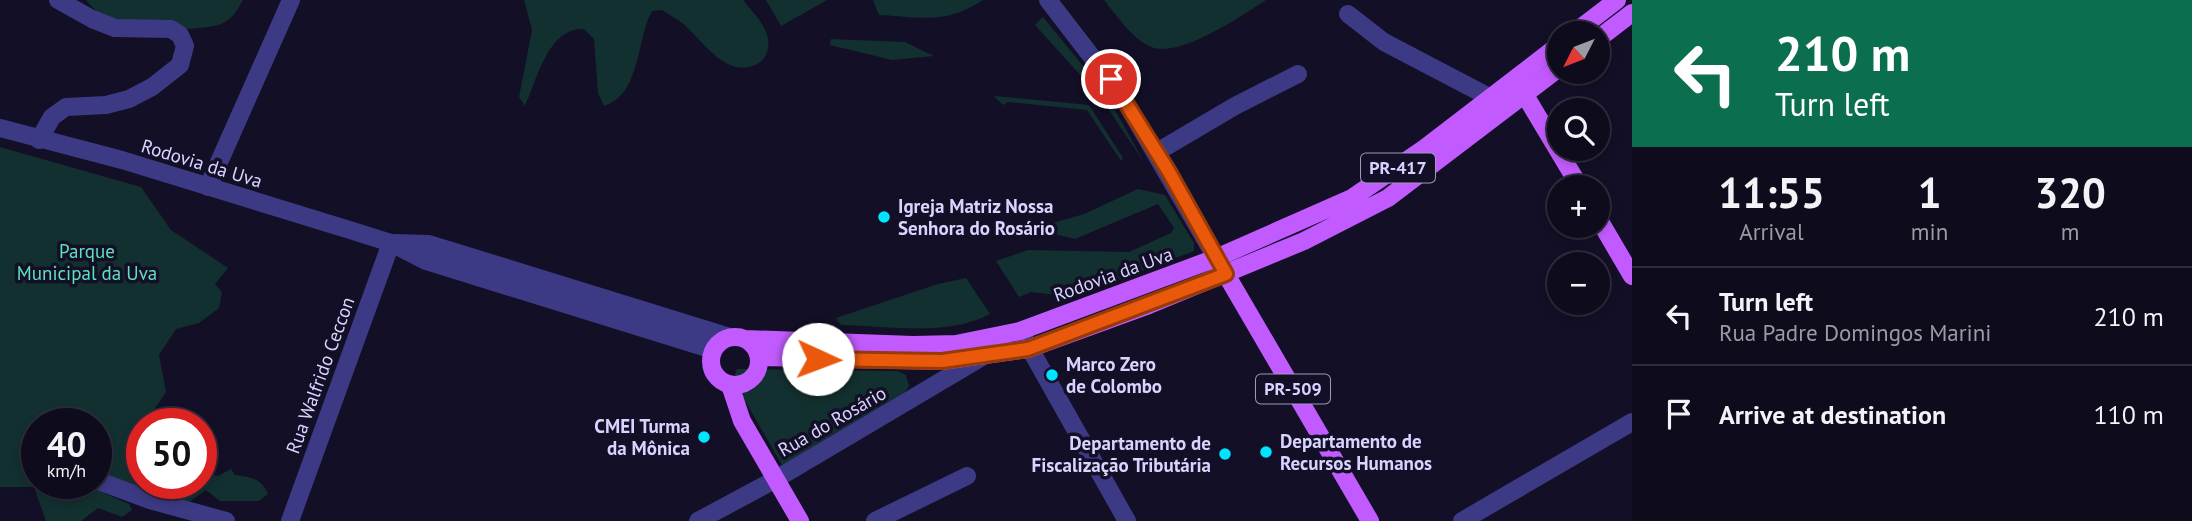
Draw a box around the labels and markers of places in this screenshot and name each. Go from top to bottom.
pin [1081,49,1141,109]
place label: Igreja Matriz Nossa Senhora do Rosário [898,194,1055,240]
marker: Igreja Matriz Nossa Senhora do Rosário [876,209,892,225]
place label: Marco Zero de Colombo [1066,352,1162,398]
marker: Marco Zero de Colombo [1044,367,1060,383]
place label: CMEI Turma da Mônica [594,414,690,460]
marker: CMEI Turma da Mônica [696,429,712,445]
place label: Departamento de Recursos Humanos [1280,429,1432,475]
place label: Departamento de Fiscalização Tributária [1032,431,1211,477]
marker: Departamento de Recursos Humanos [1258,444,1274,460]
marker: Departamento de Fiscalização Tributária [1217,446,1233,462]

